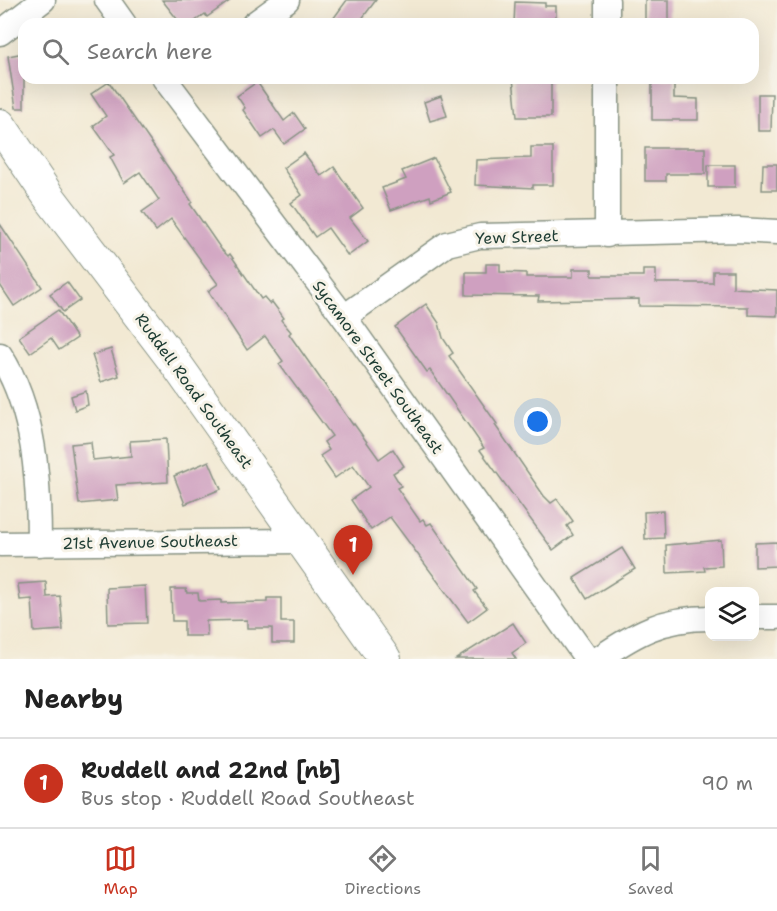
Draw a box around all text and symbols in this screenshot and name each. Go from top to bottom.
search box [18,18,759,84]
icon: search [39,35,72,68]
text: Search here [87,37,213,66]
street label: Yew Street [475,225,559,249]
street label: Sycamore Street Southeast [308,276,448,458]
street label: Ruddell Road Southeast [131,309,257,473]
your location [523,407,552,436]
pin: 1 [334,526,372,575]
street label: 21st Avenue Southeast [62,530,238,554]
map controls [705,587,759,641]
button: layers [705,587,759,641]
text: Nearby [24,681,123,716]
text: Ruddell and 22nd [nb] [81,756,341,785]
text: 1 [39,770,48,796]
text: 90 m [701,770,753,796]
text: Bus stop · Ruddell Road Southeast [81,785,415,811]
tab: Map [104,842,138,899]
tab: Directions [345,842,421,899]
tab: Saved [628,842,674,899]

